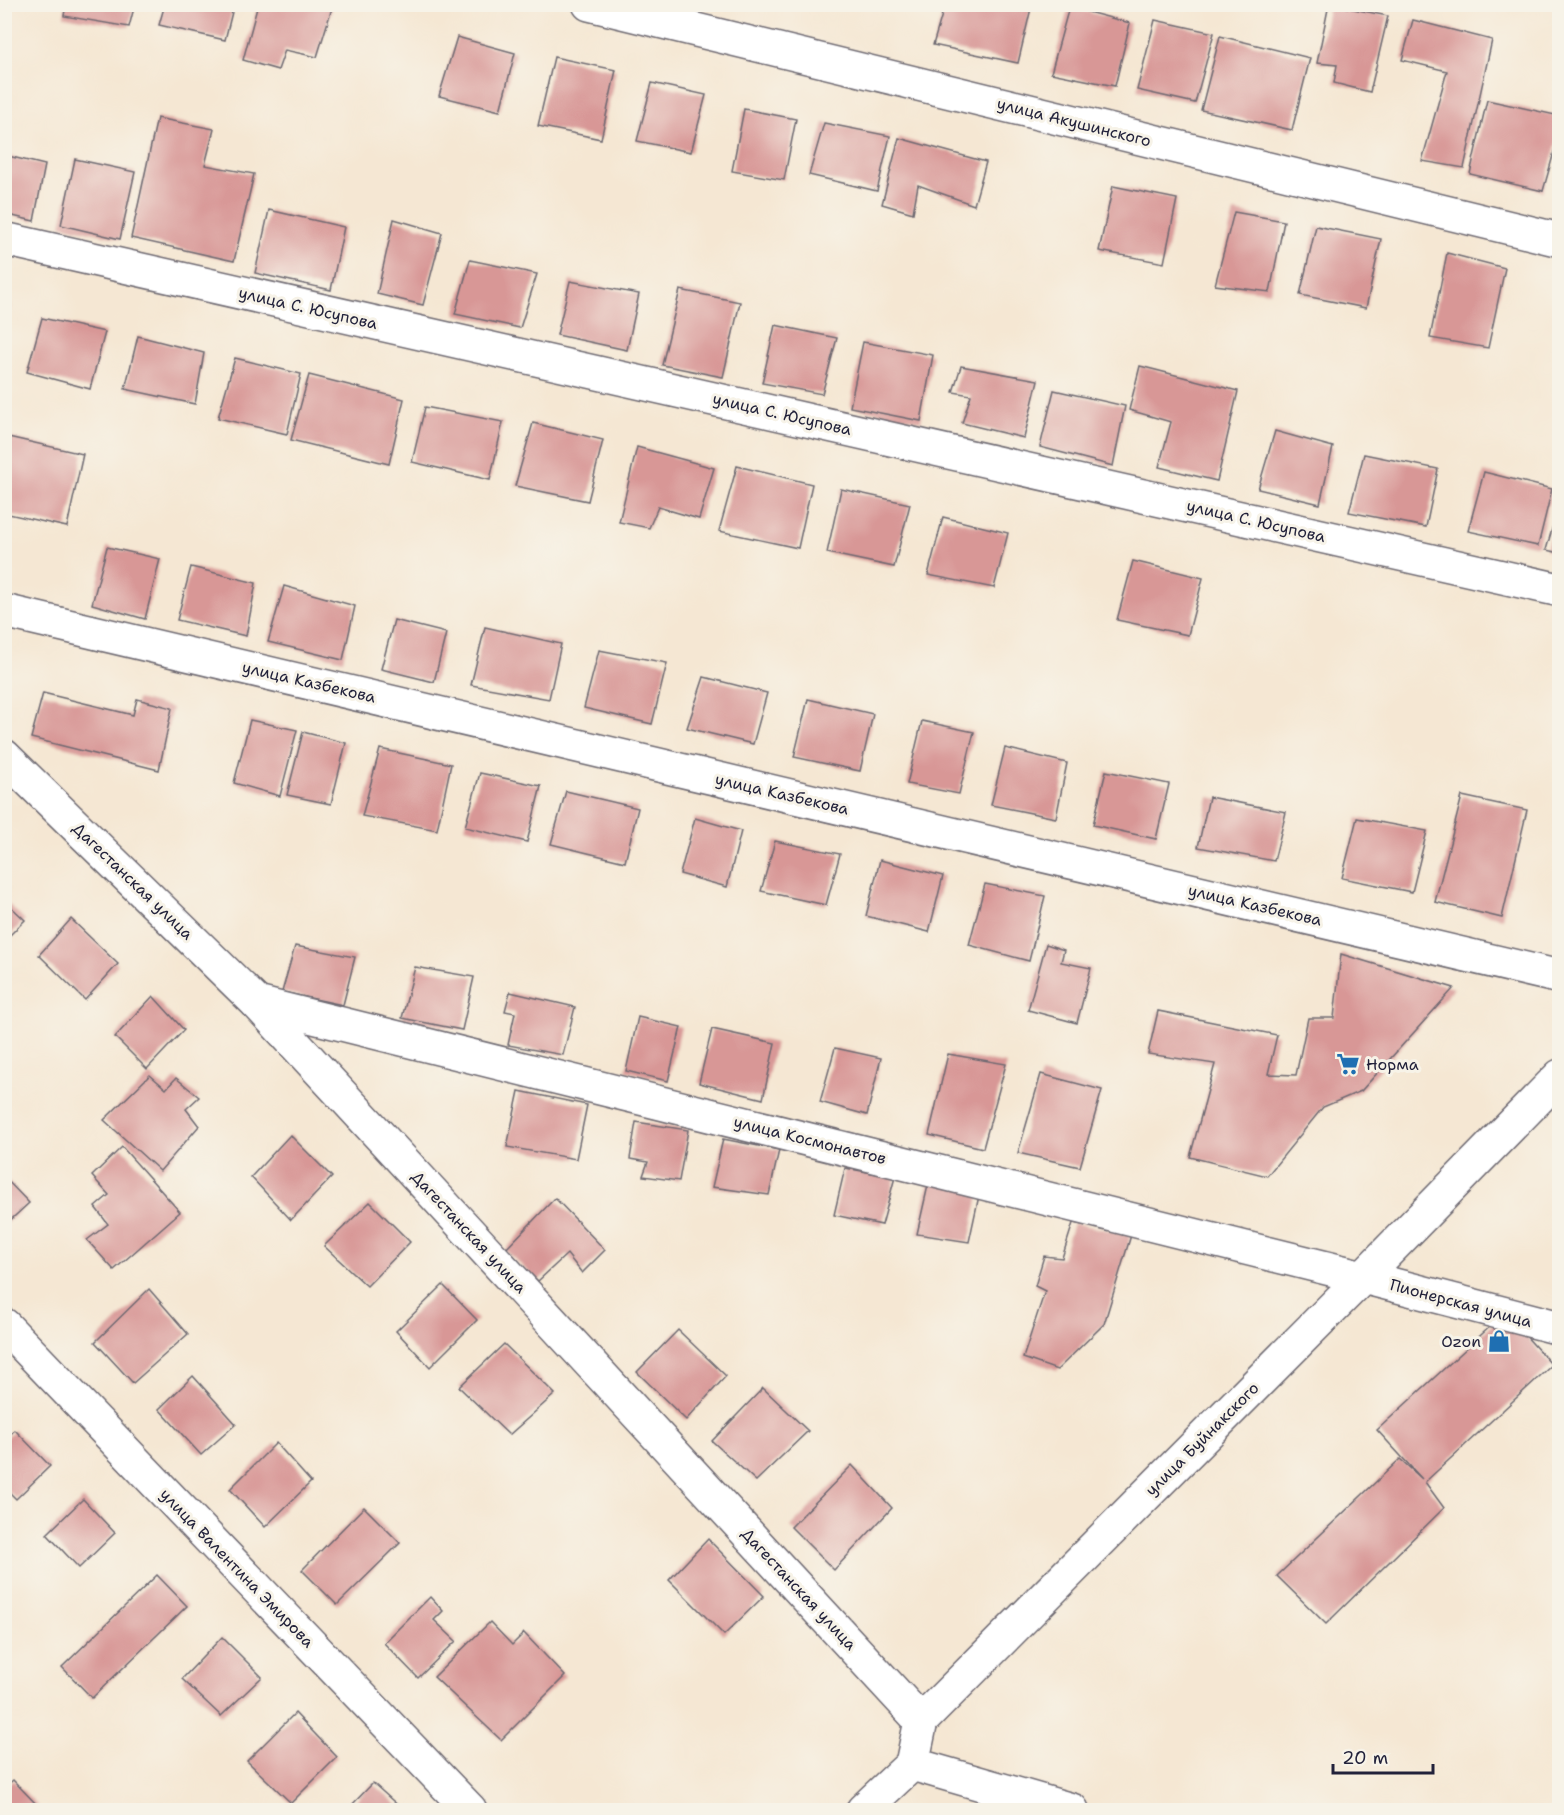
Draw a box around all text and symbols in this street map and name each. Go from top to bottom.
street label: улица Акушинского [995,93,1153,151]
street label: улица С. Юсупова [237,282,380,334]
street label: улица С. Юсупова [711,388,854,440]
street label: улица С. Юсупова [1185,495,1328,547]
street label: улица Казбекова [240,656,378,708]
street label: улица Казбекова [713,768,851,820]
street label: Дагестанская улица [68,818,198,944]
street label: улица Казбекова [1186,879,1324,931]
supermarket icon: Норма [1335,1051,1361,1077]
place label: Норма [1366,1054,1419,1075]
street label: улица Космонавтов [732,1111,888,1169]
street label: Дагестанская улица [407,1166,531,1298]
street label: Пионерская улица [1388,1274,1534,1332]
shop icon: Ozon [1486,1328,1512,1354]
place label: Ozon [1441,1331,1481,1352]
street label: улица Буйнакского [1141,1378,1263,1500]
street label: улица Валентина Эмирова [155,1484,319,1652]
street label: Дагестанская улица [737,1523,861,1655]
scale bar [1333,1737,1434,1775]
text: 20 m [1342,1746,1388,1770]

